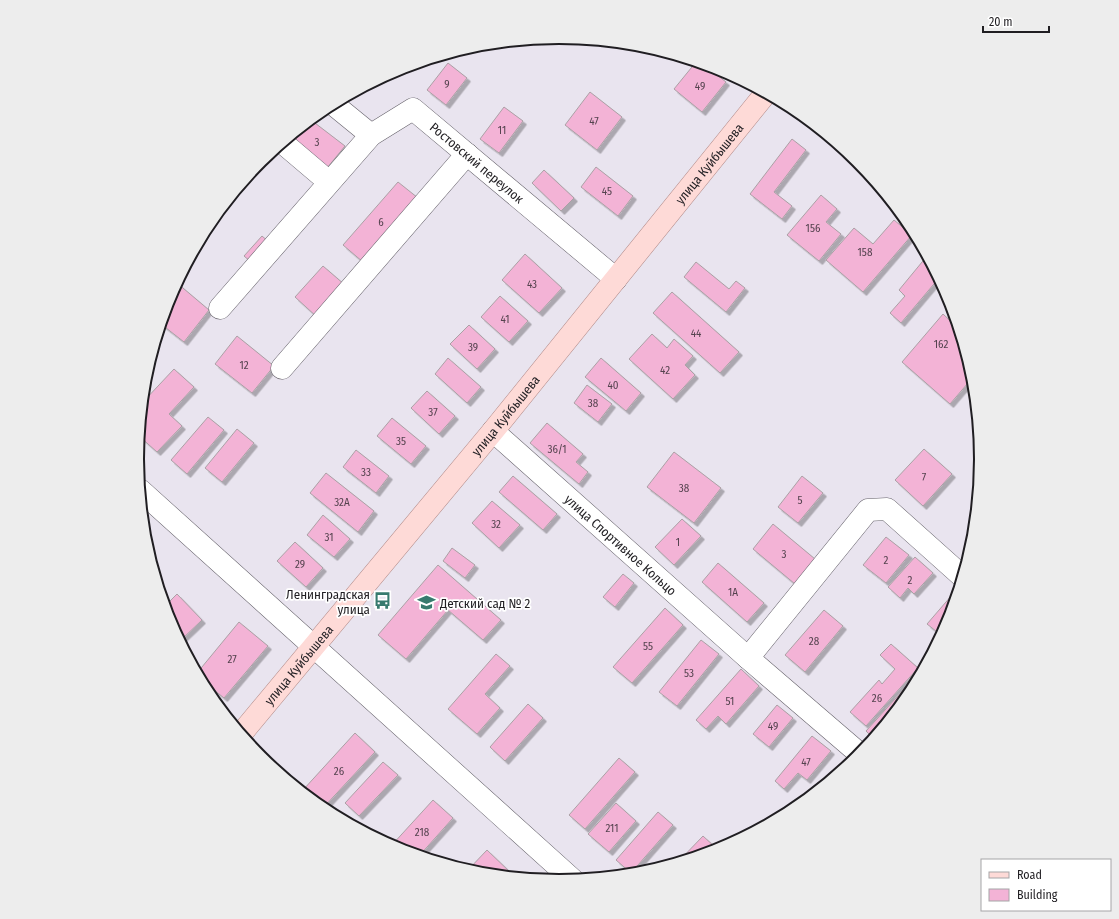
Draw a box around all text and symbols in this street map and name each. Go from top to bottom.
scale bar [983,8,1049,34]
text: 20 m [989,15,1013,29]
house number: 9 [444,78,450,91]
house number: 49 [695,80,705,93]
house number: 47 [589,115,599,128]
street label: Ростовский переулок [427,119,527,207]
street label: улица Куйбышева [672,120,746,207]
house number: 11 [498,124,506,137]
house number: 3 [315,136,320,149]
house number: 45 [602,185,612,198]
house number: 6 [378,216,384,229]
house number: 156 [806,222,821,235]
house number: 158 [858,246,873,259]
house number: 43 [527,278,537,291]
house number: 41 [500,313,510,326]
house number: 44 [691,327,702,340]
house number: 162 [934,338,948,351]
house number: 39 [468,341,478,354]
house number: 12 [239,359,249,372]
house number: 42 [660,364,670,377]
street label: улица Куйбышева [469,373,543,459]
house number: 40 [607,379,619,392]
house number: 38 [588,397,599,410]
house number: 37 [428,406,438,419]
house number: 35 [396,435,406,448]
house number: 36/1 [548,443,566,456]
house number: 33 [361,466,371,479]
house number: 7 [922,471,927,484]
house number: 38 [679,482,690,495]
street label: улица Спортивное Кольцо [562,491,679,599]
house number: 5 [797,494,803,507]
house number: 32А [334,496,350,509]
house number: 32 [491,518,501,531]
house number: 31 [325,531,334,544]
house number: 1 [676,536,680,549]
house number: 3 [782,548,787,561]
house number: 2 [884,554,889,567]
house number: 29 [295,558,305,571]
house number: 2 [908,574,913,587]
house number: 1А [728,586,738,599]
place label: Ленинградская улица [286,587,370,617]
bus stop icon: Ленинградская улица [373,591,393,611]
school or university icon: Детский сад № 2 [417,593,437,613]
place label: Детский сад № 2 [439,596,531,611]
street label: улица Куйбышева [261,622,336,708]
house number: 28 [809,635,820,648]
house number: 55 [643,640,653,653]
house number: 27 [227,653,237,666]
house number: 53 [684,667,694,680]
house number: 26 [872,692,883,705]
house number: 51 [726,695,734,708]
house number: 49 [768,720,778,733]
house number: 47 [801,756,811,769]
house number: 26 [334,765,345,778]
house number: 211 [605,822,619,835]
house number: 218 [415,826,430,839]
legend [981,859,1111,911]
text: Road [1017,868,1042,882]
text: Building [1017,888,1058,902]

